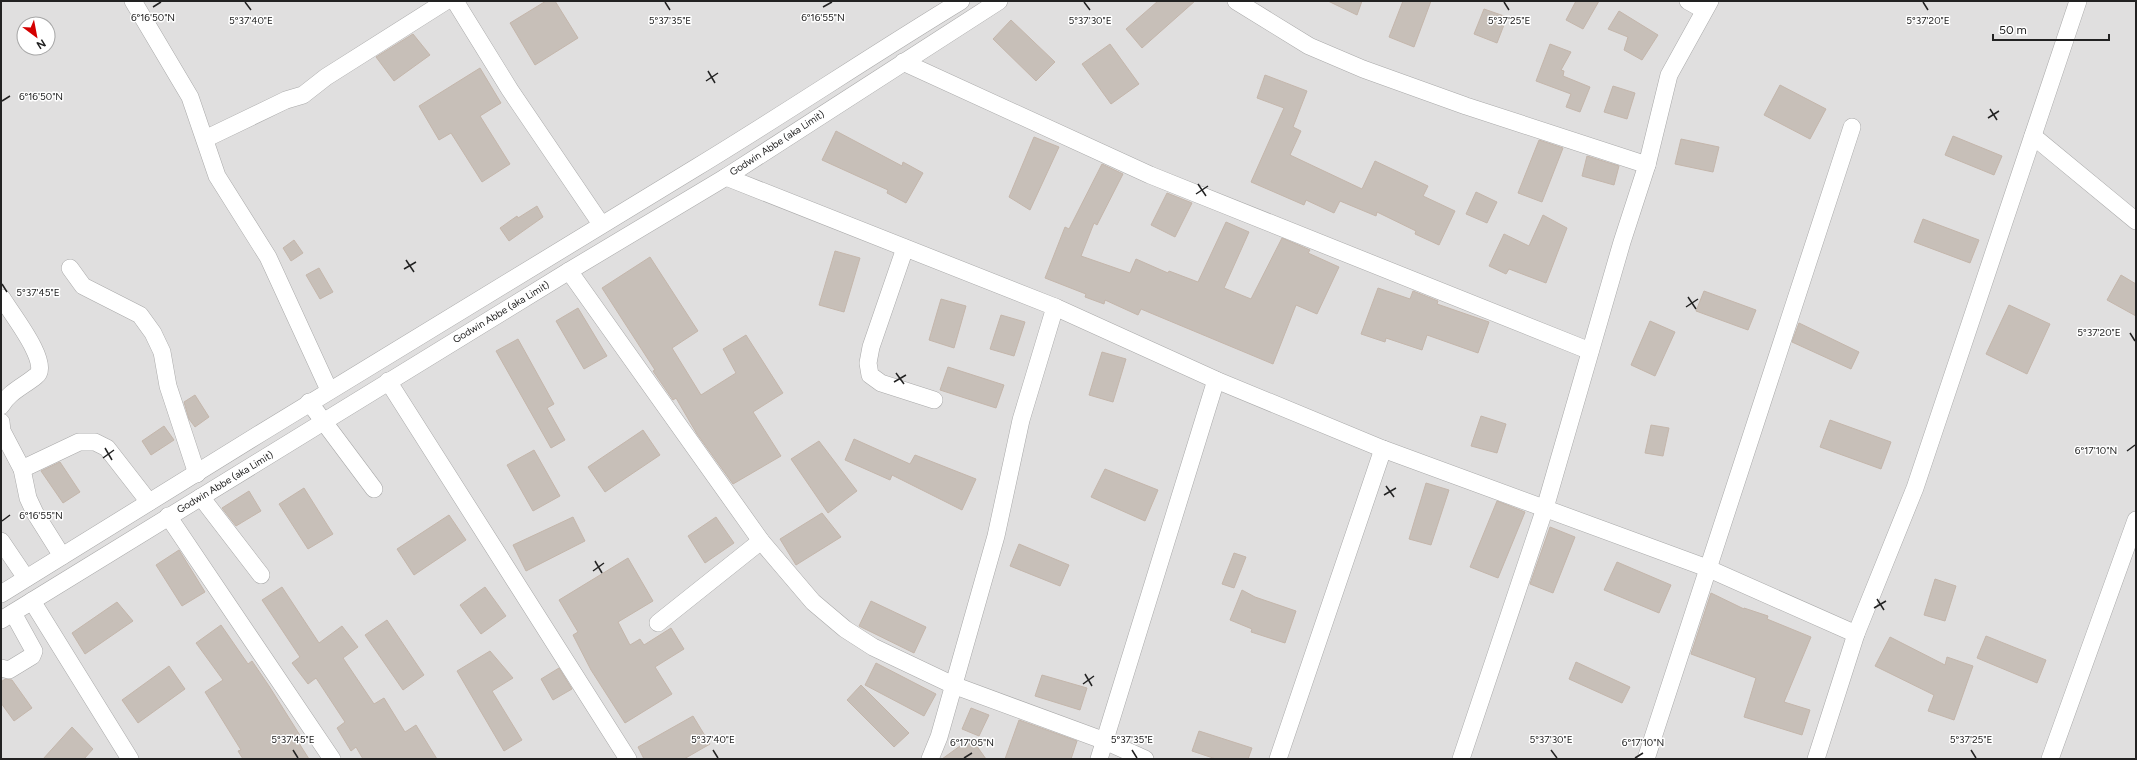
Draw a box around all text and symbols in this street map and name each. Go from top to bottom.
text: 6°16'50"N [131,11,175,24]
text: 6°16'55"N [801,11,845,24]
text: 5°37'40"E [229,14,273,27]
text: 5°37'35"E [649,14,691,27]
text: 5°37'30"E [1068,14,1112,27]
text: 5°37'25"E [1488,14,1530,27]
text: 5°37'20"E [1906,14,1950,27]
north arrow [16,16,56,56]
scale bar [1993,16,2109,42]
text: 50 m [1999,23,2027,37]
text: N [34,36,48,52]
text: 6°16'50"N [19,90,63,103]
street label: Godwin Abbe (aka Limit) [727,107,827,179]
street label: Godwin Abbe (aka Limit) [450,278,552,346]
text: 5°37'45"E [16,286,60,299]
text: 5°37'20"E [2077,326,2121,339]
text: 6°17'10"N [2075,444,2117,457]
street label: Godwin Abbe (aka Limit) [174,448,276,516]
text: 6°16'55"N [19,509,63,522]
text: 5°37'45"E [271,733,315,746]
text: 5°37'40"E [691,733,735,746]
text: 5°37'35"E [1111,733,1153,746]
text: 5°37'30"E [1529,733,1573,746]
text: 5°37'25"E [1950,733,1992,746]
text: 6°17'05"N [950,736,994,749]
text: 6°17'10"N [1622,736,1664,749]

